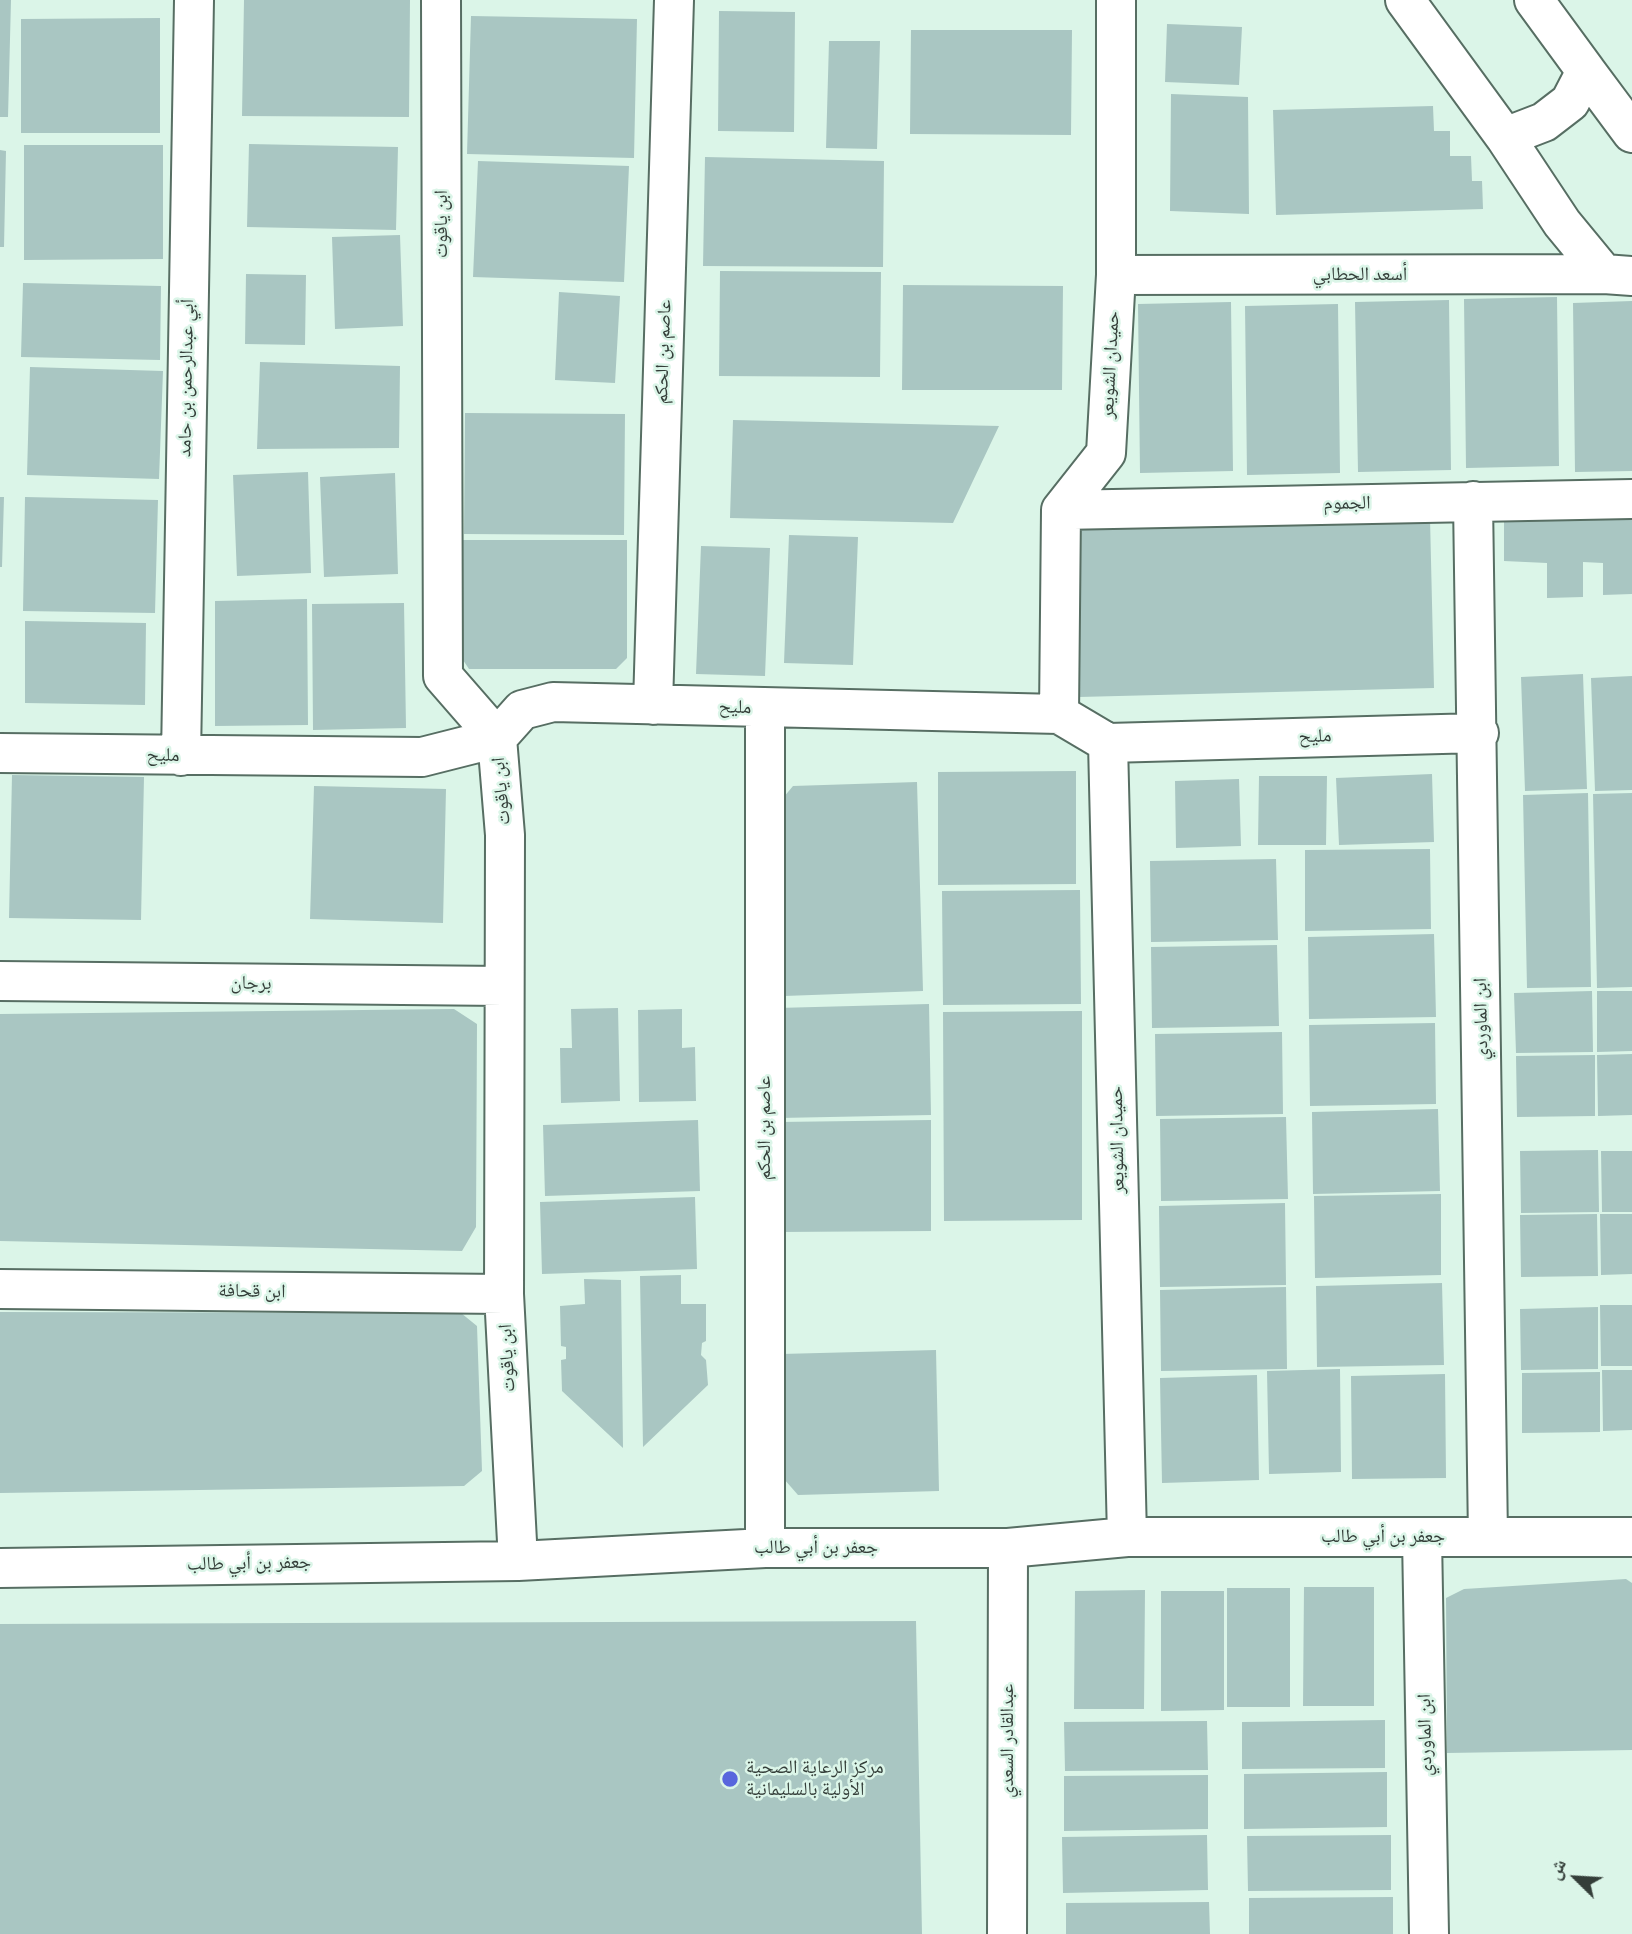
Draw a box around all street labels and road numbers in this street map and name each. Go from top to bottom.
street label: ابن ياقوت [431,190,453,258]
street label: أسعد الحطابي [1313,264,1407,286]
street label: أبي عبدالرحمن بن حامد [174,299,200,457]
street label: عاصم بن الحكم [651,299,677,405]
street label: حميدان الشويعر [1097,311,1125,419]
street label: الجموم [1323,492,1371,516]
street label: مليح [718,696,752,720]
street label: مليح [1298,725,1332,749]
street label: مليح [146,744,180,768]
street label: ابن ياقوت [488,756,516,826]
street label: برجان [230,972,272,996]
street label: ابن الماوردي [1470,978,1494,1060]
street label: عاصم بن الحكم [754,1076,776,1180]
street label: حميدان الشويعر [1106,1086,1130,1194]
street label: ابن قحافة [218,1280,286,1304]
street label: ابن ياقوت [495,1323,521,1393]
street label: جعفر بن أبي طالب [1321,1526,1445,1548]
street label: جعفر بن أبي طالب [754,1537,878,1559]
street label: جعفر بن أبي طالب [187,1552,311,1576]
street label: عبدالقادر السعدي [997,1684,1019,1798]
street label: ابن الماوردي [1414,1694,1438,1776]

